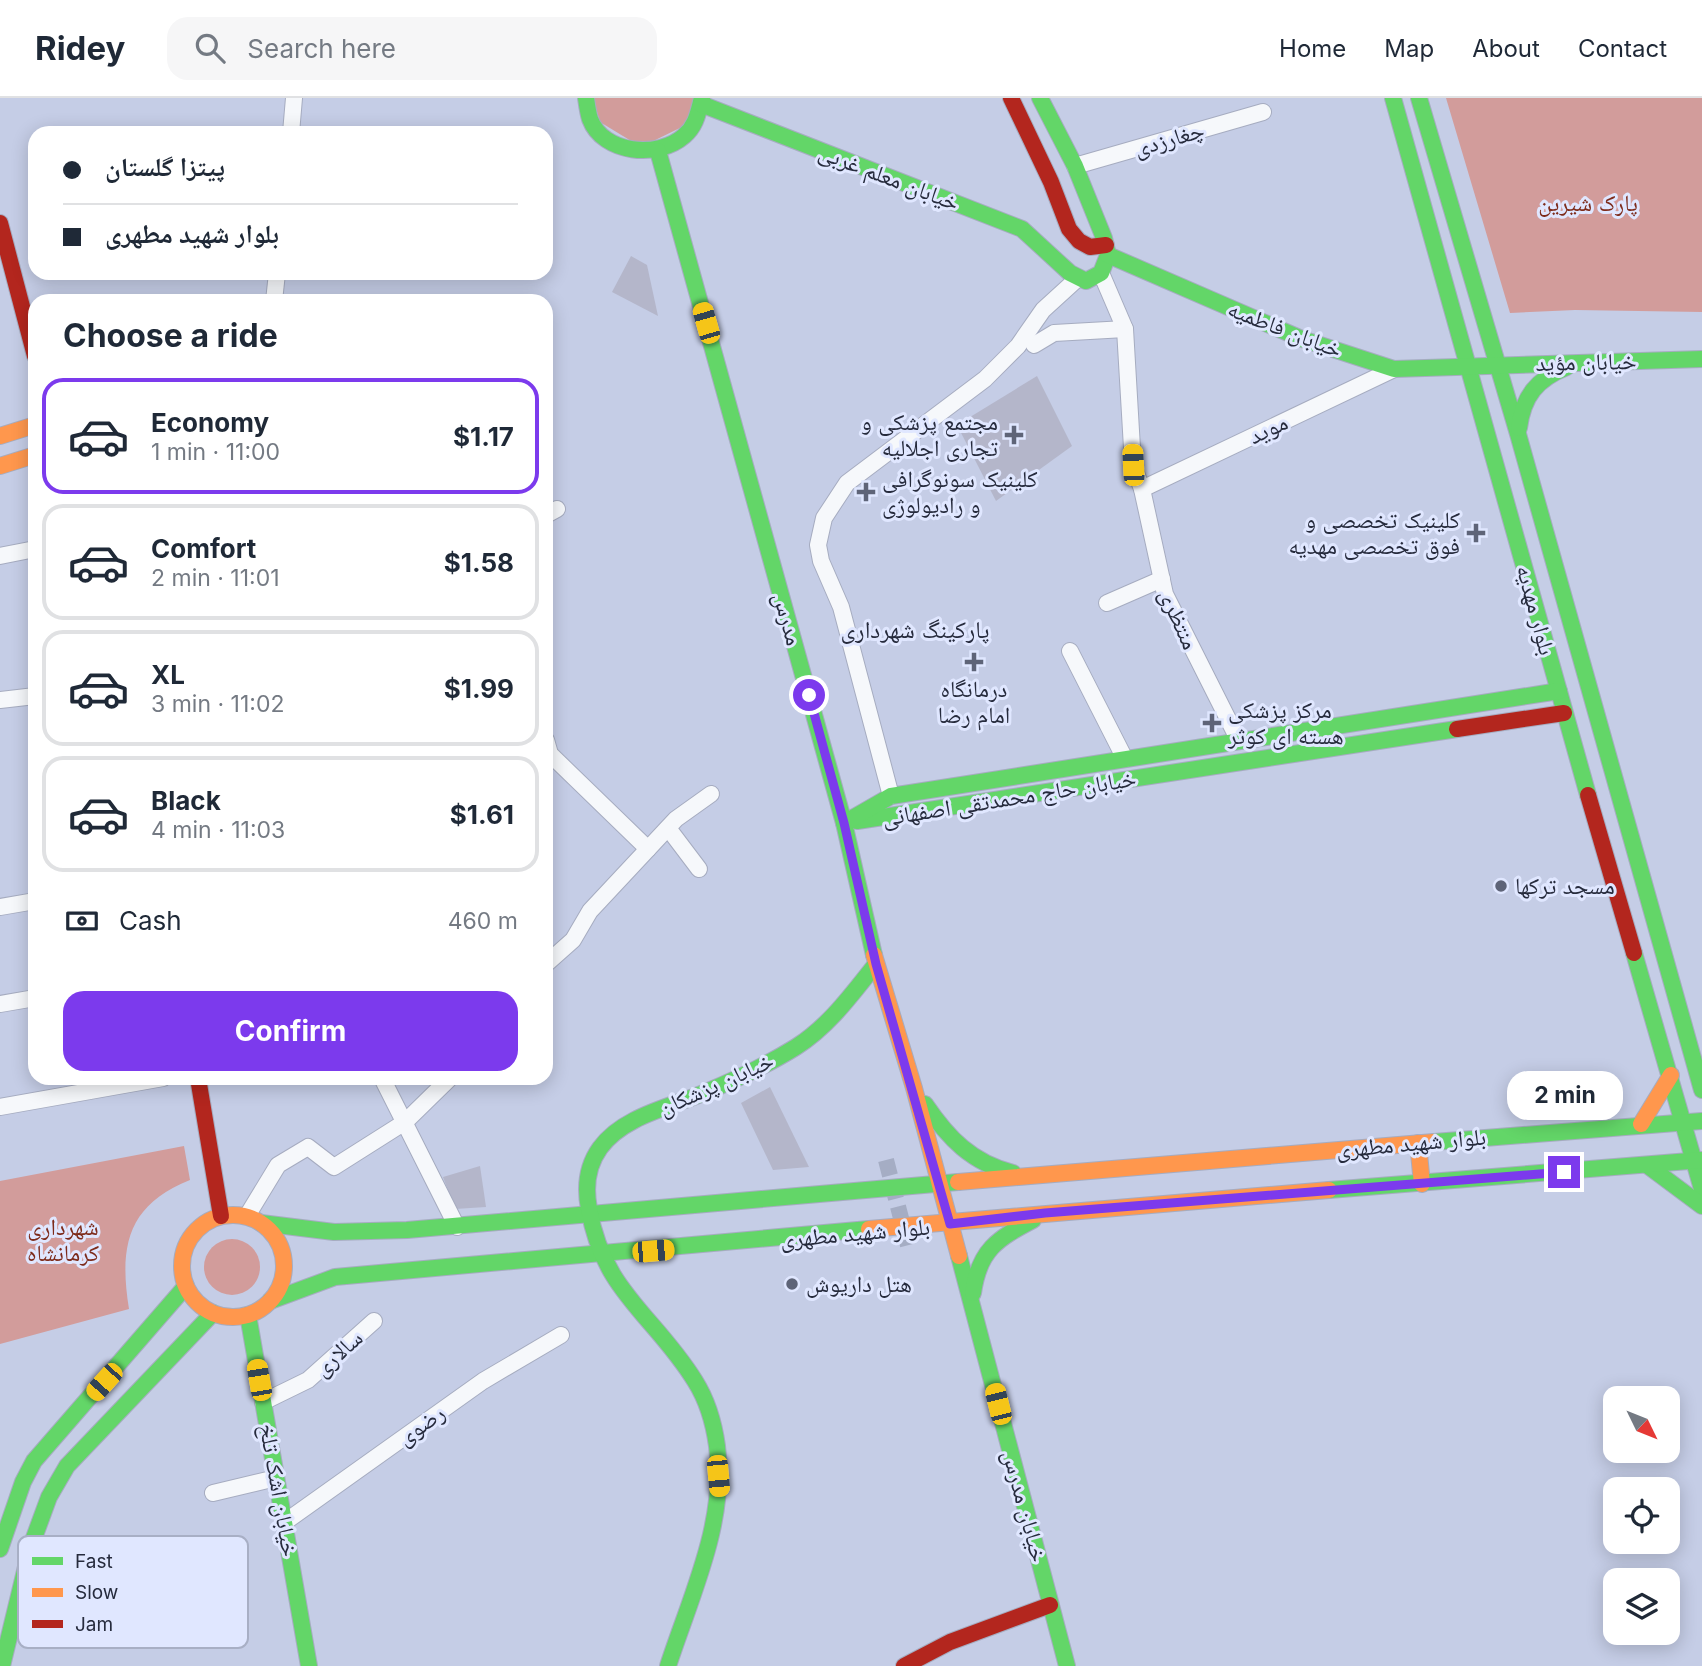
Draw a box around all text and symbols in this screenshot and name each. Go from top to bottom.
search box [167,17,657,80]
text: Ridey [35,28,125,68]
icon: search [191,29,229,67]
text: Search here [247,33,396,64]
text: Home [1279,34,1346,63]
text: Map [1384,34,1434,63]
text: About [1472,34,1540,63]
text: Contact [1578,34,1667,63]
street label: چغارزدی [1131,116,1207,162]
street label: خیابان معلم غربی [814,137,963,218]
text: پیتزا گلستان [105,151,225,182]
park label: پارک شیرین [1538,189,1638,217]
text: بلوار شهید مطهری [105,218,279,249]
street label: خیابان فاطمیه [1224,294,1346,364]
car [691,300,722,346]
text: Choose a ride [63,316,278,355]
street label: خیابان مؤید [1535,347,1637,377]
icon: car [67,405,130,468]
text: Economy [151,407,269,438]
place label: مجتمع پزشکی و تجاری اجلالیه [861,408,998,462]
street label: موید [1244,408,1292,450]
text: $1.17 [453,421,514,452]
marker: مجتمع پزشکی و تجاری اجلالیه [1004,425,1024,445]
text: 1 min · 11:00 [151,438,280,466]
car [1122,443,1145,487]
place label: کلینیک سونوگرافی و رادیولوژی [882,465,1038,519]
marker: کلینیک سونوگرافی و رادیولوژی [856,482,876,502]
place label: کلینیک تخصصی و فوق تخصصی مهدیه [1289,506,1460,560]
marker: کلینیک تخصصی و فوق تخصصی مهدیه [1466,523,1486,543]
icon: car [67,531,130,594]
text: Comfort [151,533,256,564]
text: $1.58 [444,547,514,578]
street label: بلوار مهدیه [1511,562,1561,658]
text: 2 min · 11:01 [151,564,280,592]
street label: منتظری [1153,584,1205,654]
street label: مدرس [768,590,808,648]
district label: پارکینگ شهرداری [841,615,989,644]
marker: درمانگاه امام رضا [964,652,984,672]
icon: car [67,657,130,720]
text: XL [151,659,185,690]
text: $1.99 [444,673,514,704]
place label: درمانگاه امام رضا [938,675,1010,731]
route start [793,679,825,711]
text: 3 min · 11:02 [151,690,284,718]
place label: مرکز پزشکی هسته ای کوثر [1227,696,1344,750]
marker: مرکز پزشکی هسته ای کوثر [1202,713,1222,733]
street label: خیابان حاج محمدتقی اصفهانی [880,764,1138,833]
icon: car [67,783,130,846]
text: Black [151,785,221,816]
text: $1.61 [450,799,514,830]
text: 4 min · 11:03 [151,816,285,844]
place label: مسجد ترکها [1515,872,1615,900]
marker: مسجد ترکها [1493,878,1509,894]
icon: cash [63,902,101,940]
text: Cash [119,905,182,936]
text: 460 m [448,907,518,935]
button: Confirm [63,991,518,1071]
street label: خیابان پزشکان [654,1046,778,1122]
callout: 2 min [1506,1070,1622,1119]
text: 2 min [1534,1081,1596,1109]
street label: بلوار شهید مطهری [1335,1123,1487,1163]
route end [1548,1156,1580,1188]
park label: شهرداری کرمانشاه [27,1213,99,1267]
street label: بلوار شهید مطهری [779,1213,931,1253]
car [632,1239,675,1263]
place label: هتل داریوش [806,1270,912,1298]
marker: هتل داریوش [784,1276,800,1292]
street label: سالاری [308,1324,368,1382]
car [246,1357,273,1403]
car [83,1359,126,1405]
car [983,1381,1014,1427]
north arrow [1603,1386,1680,1463]
map controls [1603,1386,1680,1645]
street label: رضوی [392,1399,450,1451]
street label: خیابان اشک تلخ [253,1421,304,1559]
street label: خیابان مدرس [997,1447,1053,1565]
car [706,1454,731,1498]
button: locate [1603,1477,1680,1554]
legend [18,1536,248,1648]
text: Fast [75,1550,113,1573]
button: layers [1603,1568,1680,1645]
text: Slow [75,1581,118,1604]
text: Jam [75,1613,113,1636]

